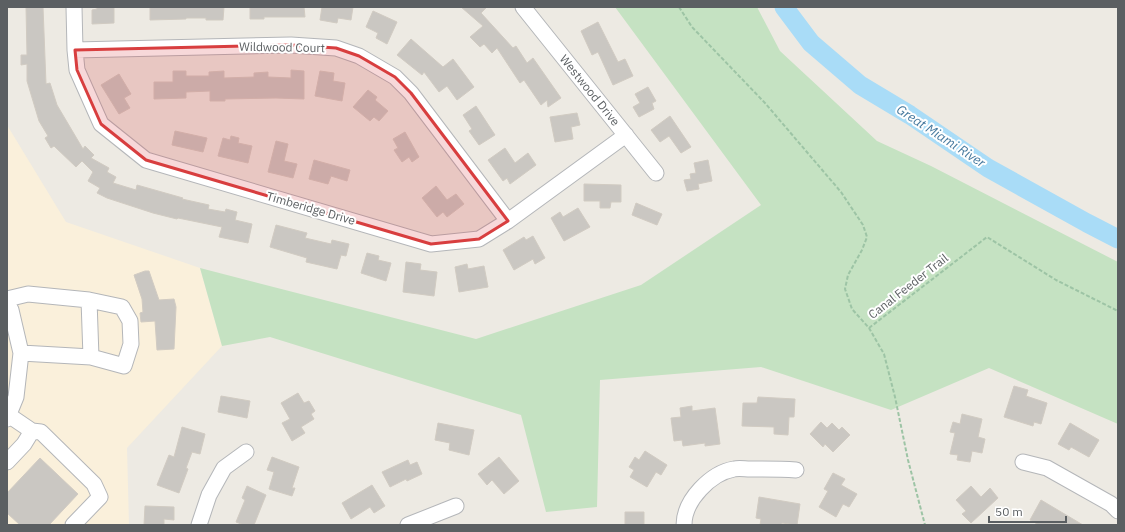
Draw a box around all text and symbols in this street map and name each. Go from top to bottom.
street label: Wildwood Court [239,39,325,55]
street label: Westwood Drive [557,51,624,129]
water label: Great Miami River [893,101,990,172]
street label: Timberidge Drive [265,188,358,228]
street label: Canal Feeder Trail [865,250,951,322]
scale bar [989,498,1066,524]
text: 50 m [995,504,1023,519]

